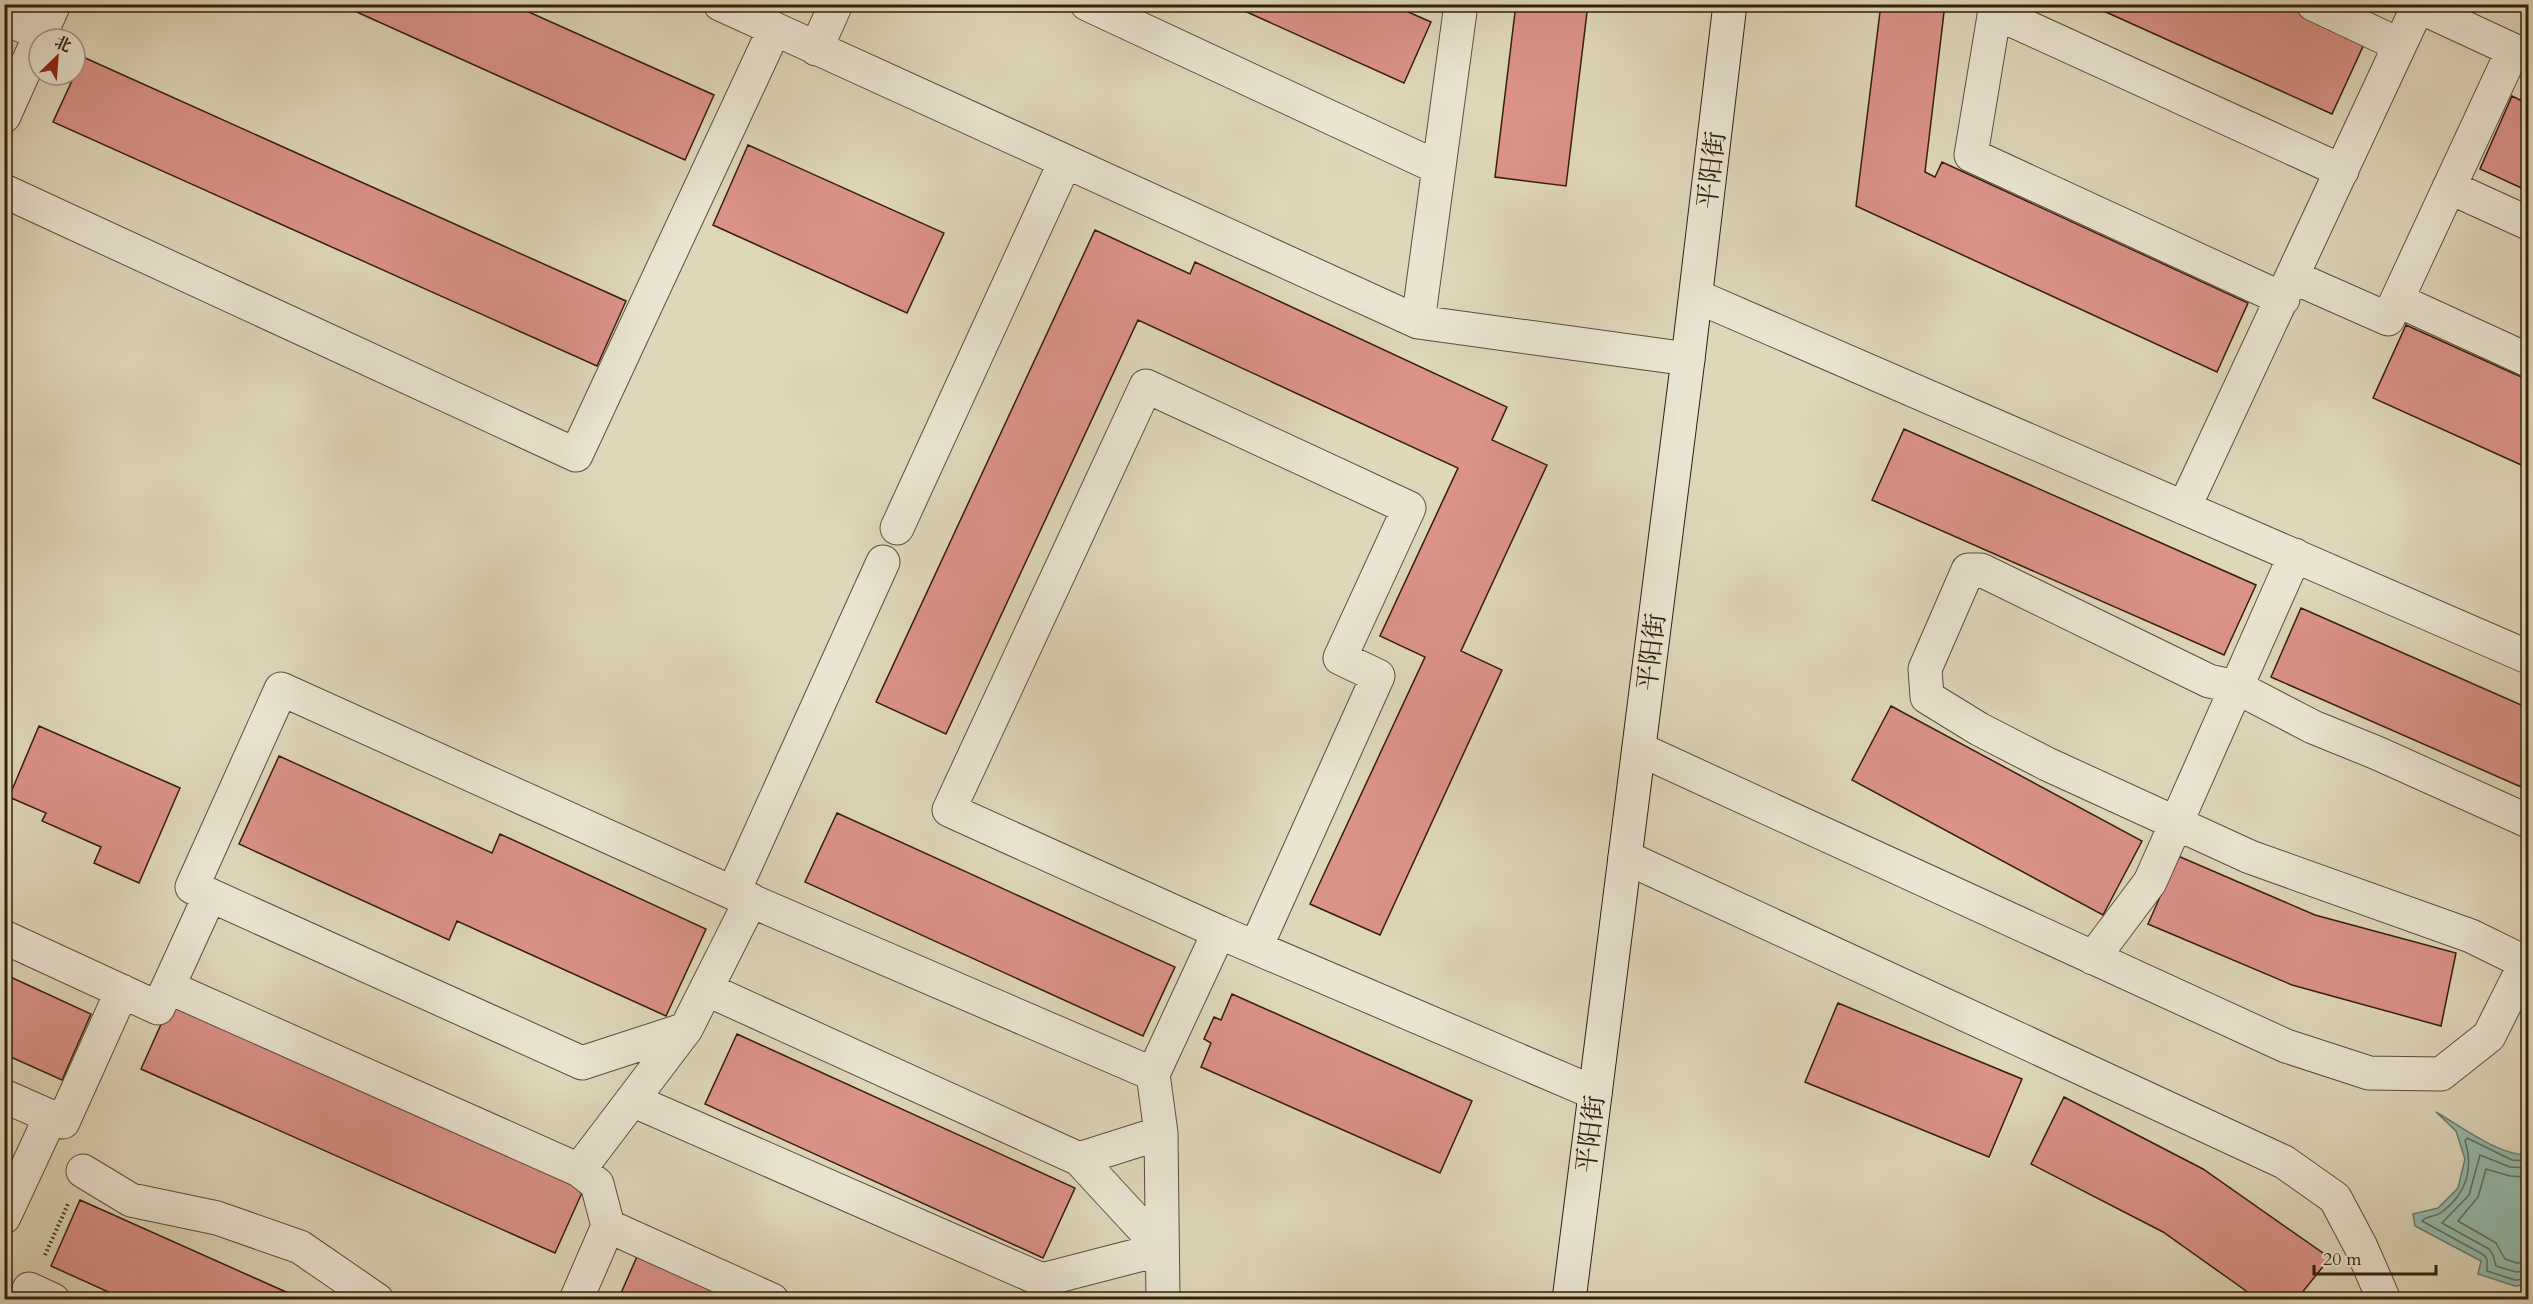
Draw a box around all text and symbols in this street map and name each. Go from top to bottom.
north arrow [27,27,87,87]
text: 北 [51,31,75,58]
street label: 平阳街 [1689,129,1734,211]
street label: 平阳街 [1629,611,1674,693]
street label: 平阳街 [1568,1093,1613,1175]
scale bar [2314,1238,2436,1276]
text: 20 m [2323,1247,2362,1272]

